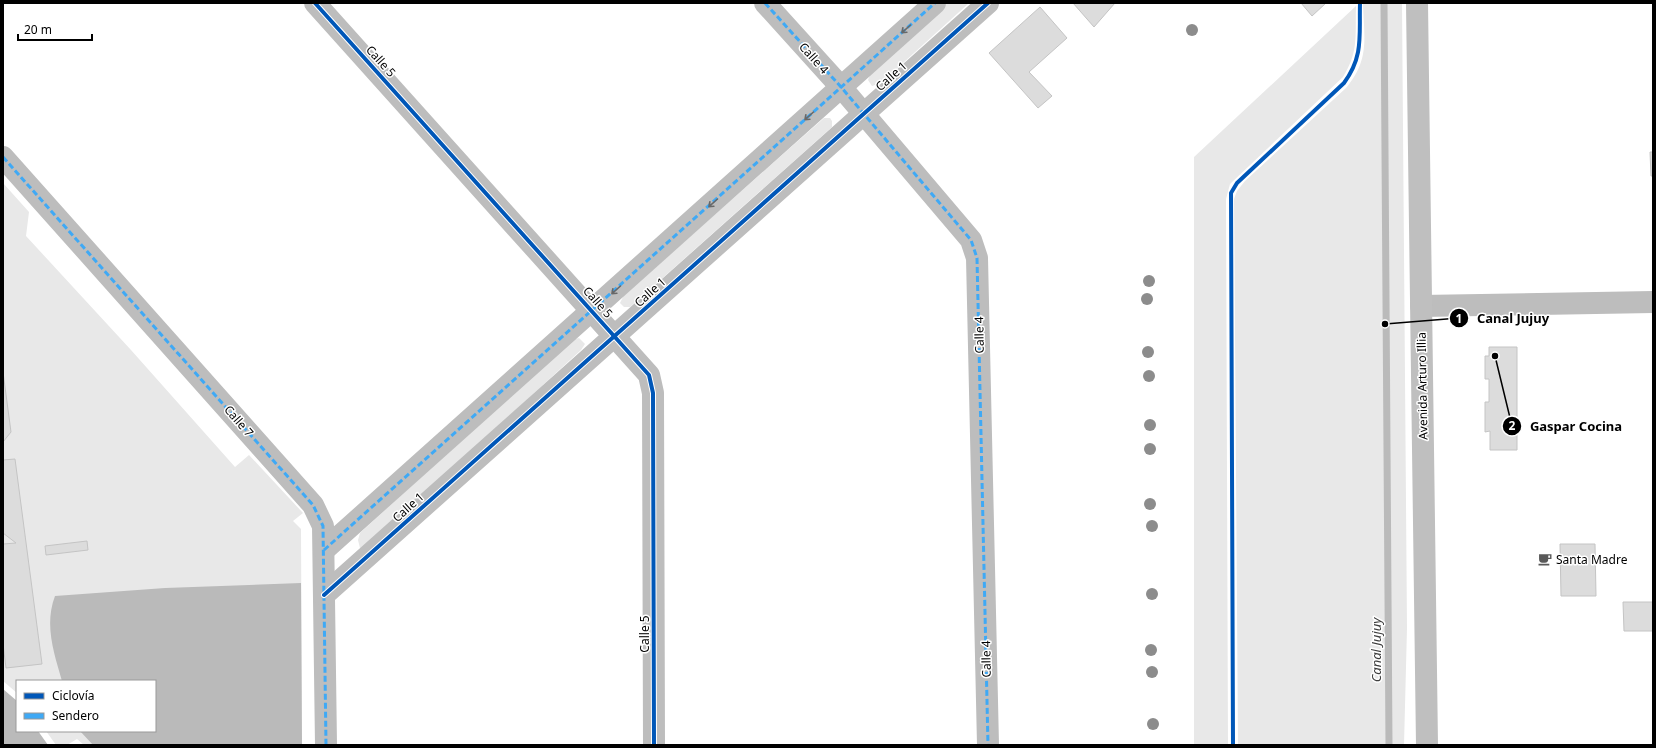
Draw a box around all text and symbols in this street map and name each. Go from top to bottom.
scale bar [18,16,92,42]
text: 20 m [24,21,52,38]
one-way arrow [901,24,911,34]
street label: Calle 4 [795,38,833,78]
street label: Calle 5 [362,41,400,81]
street label: Calle 1 [871,57,911,95]
one-way arrow [804,111,814,120]
one-way arrow [707,198,718,207]
street label: Calle 1 [630,273,670,311]
street label: Calle 5 [579,282,617,322]
one-way arrow [611,285,621,294]
callout: Canal Jujuy [1449,306,1557,331]
text: Canal Jujuy [1477,309,1550,327]
text: 1 [1456,310,1462,327]
street label: Calle 4 [970,316,988,354]
street label: Avenida Arturo Illia [1413,332,1431,440]
street label: Calle 7 [220,401,258,441]
callout: Gaspar Cocina [1502,414,1630,439]
text: 2 [1509,417,1516,434]
text: Gaspar Cocina [1530,417,1622,435]
street label: Calle 1 [388,488,428,526]
cafe icon: Santa Madre [1537,551,1553,567]
place label: Santa Madre [1556,551,1628,568]
street label: Calle 5 [636,615,653,653]
water label: Canal Jujuy [1367,617,1385,682]
street label: Calle 4 [977,640,995,678]
legend [16,680,156,732]
text: Ciclovía [52,687,94,704]
text: Sendero [52,707,99,724]

